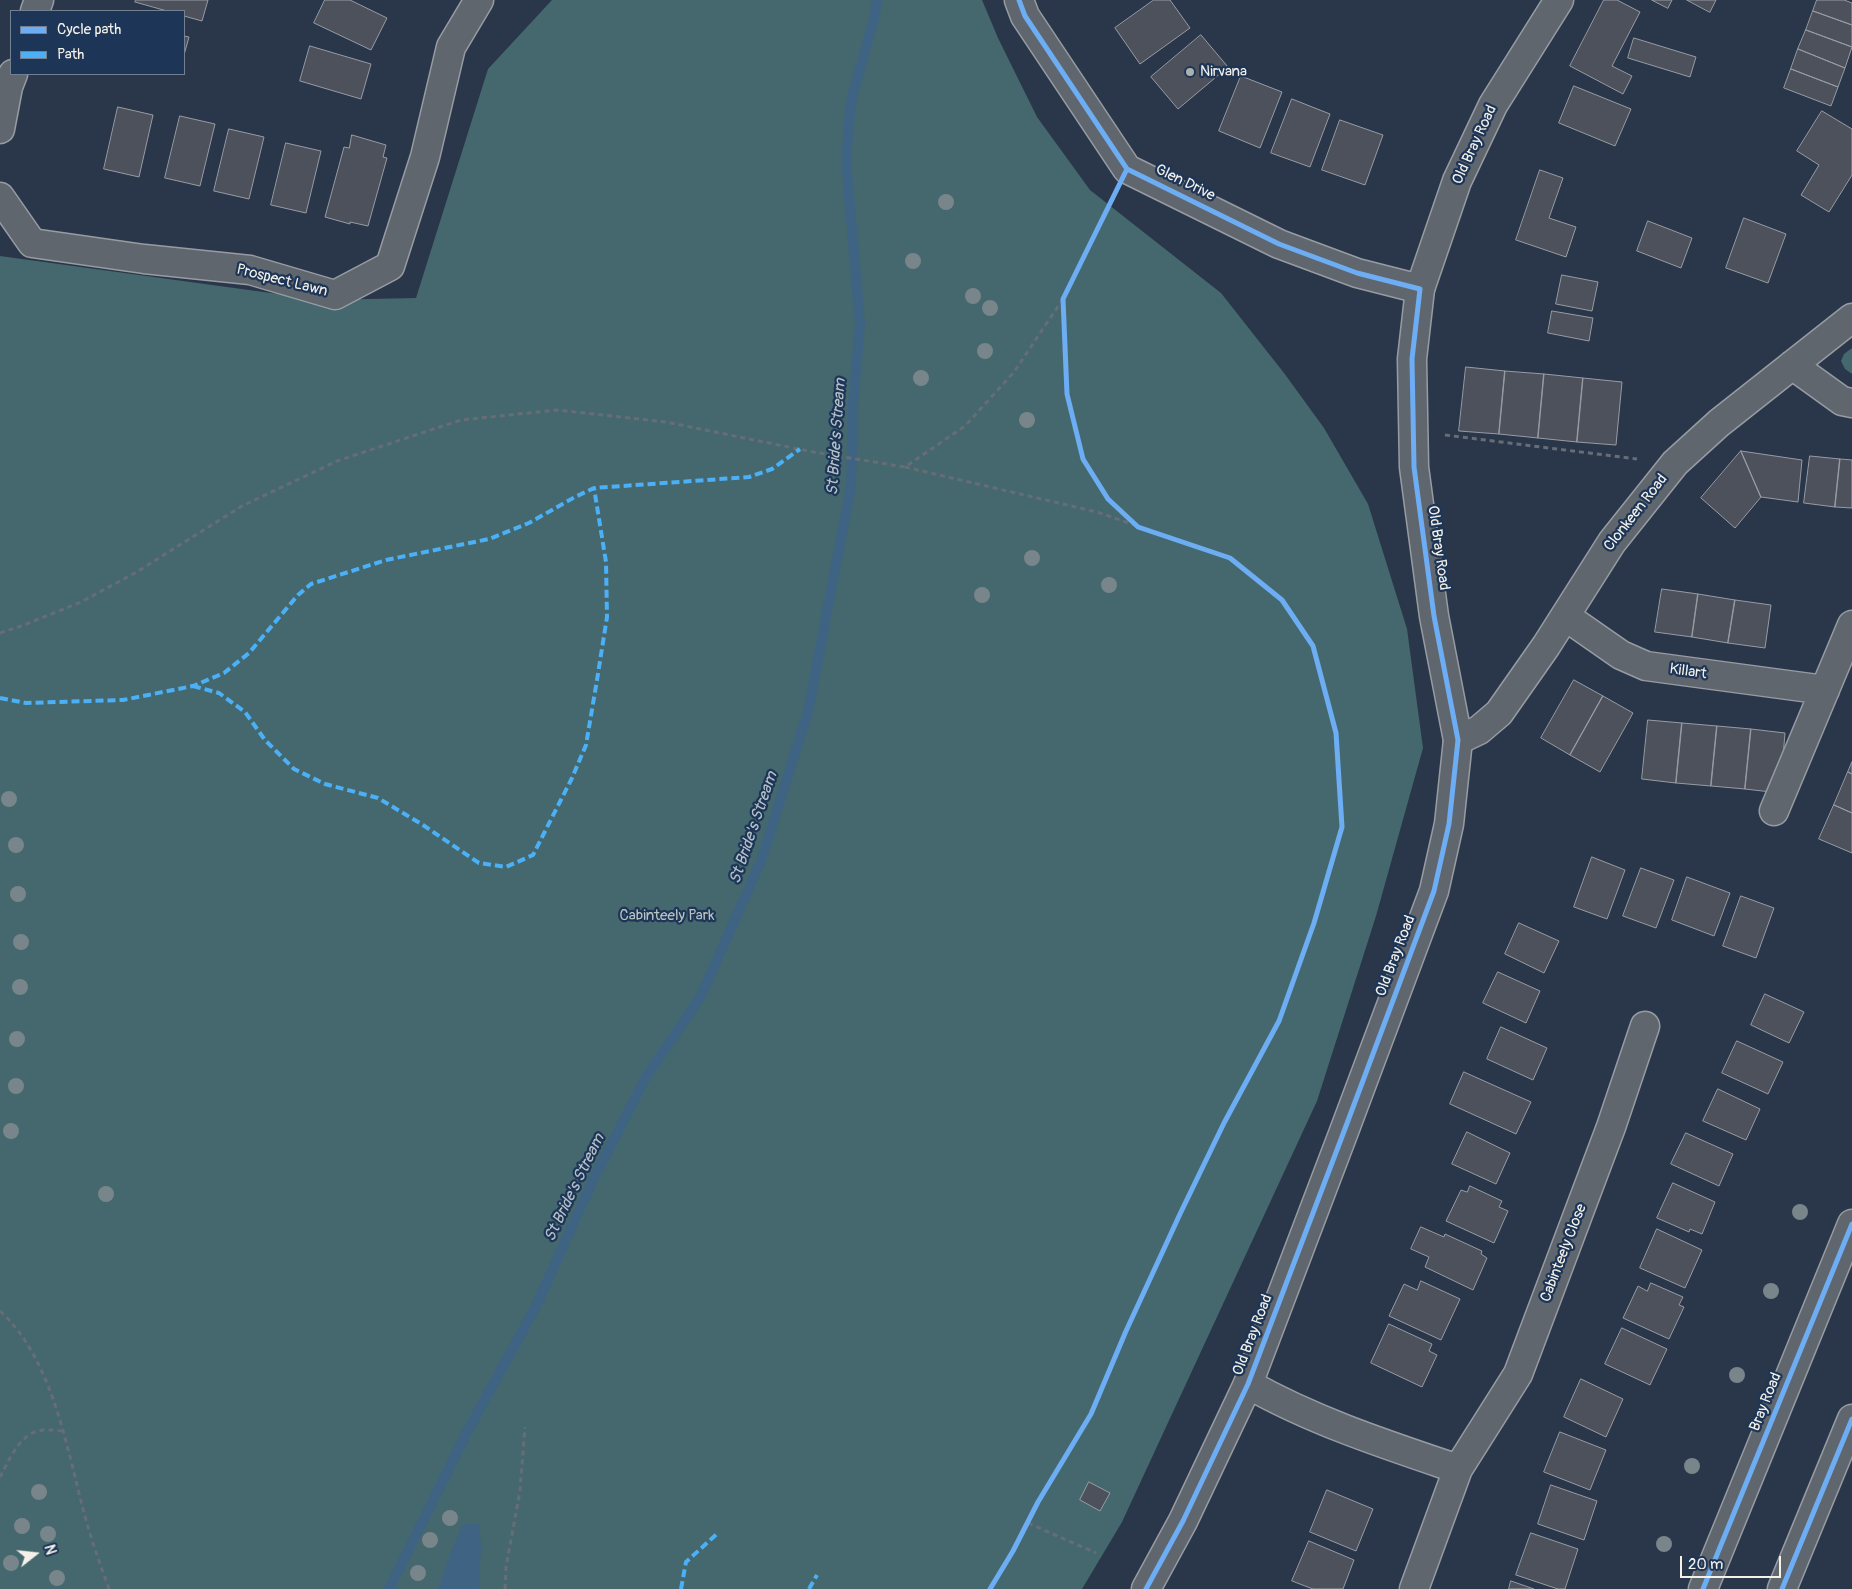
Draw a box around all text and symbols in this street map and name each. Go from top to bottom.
legend [10,10,185,75]
text: Cycle path [57,20,121,39]
text: Path [57,45,84,64]
place label: Nirvana [1200,63,1247,81]
marker: Nirvana [1184,66,1196,78]
street label: Old Bray Road [1449,103,1501,187]
street label: Glen Drive [1152,161,1218,205]
street label: Prospect Lawn [235,261,329,301]
water label: St Bride's Stream [823,378,851,496]
street label: Clonkeen Road [1600,471,1672,555]
street label: Old Bray Road [1423,505,1453,591]
street label: Killart [1668,660,1708,684]
water label: St Bride's Stream [726,769,782,887]
park label: Cabinteely Park [620,907,714,925]
street label: Old Bray Road [1372,913,1420,999]
water label: St Bride's Stream [541,1131,609,1245]
street label: Cabinteely Close [1537,1201,1591,1305]
street label: Old Bray Road [1229,1292,1277,1378]
street label: Bray Road [1746,1370,1786,1434]
north arrow [10,1529,60,1579]
text: N [40,1543,59,1557]
scale bar [1682,1546,1783,1578]
text: 20 m [1688,1555,1723,1574]

